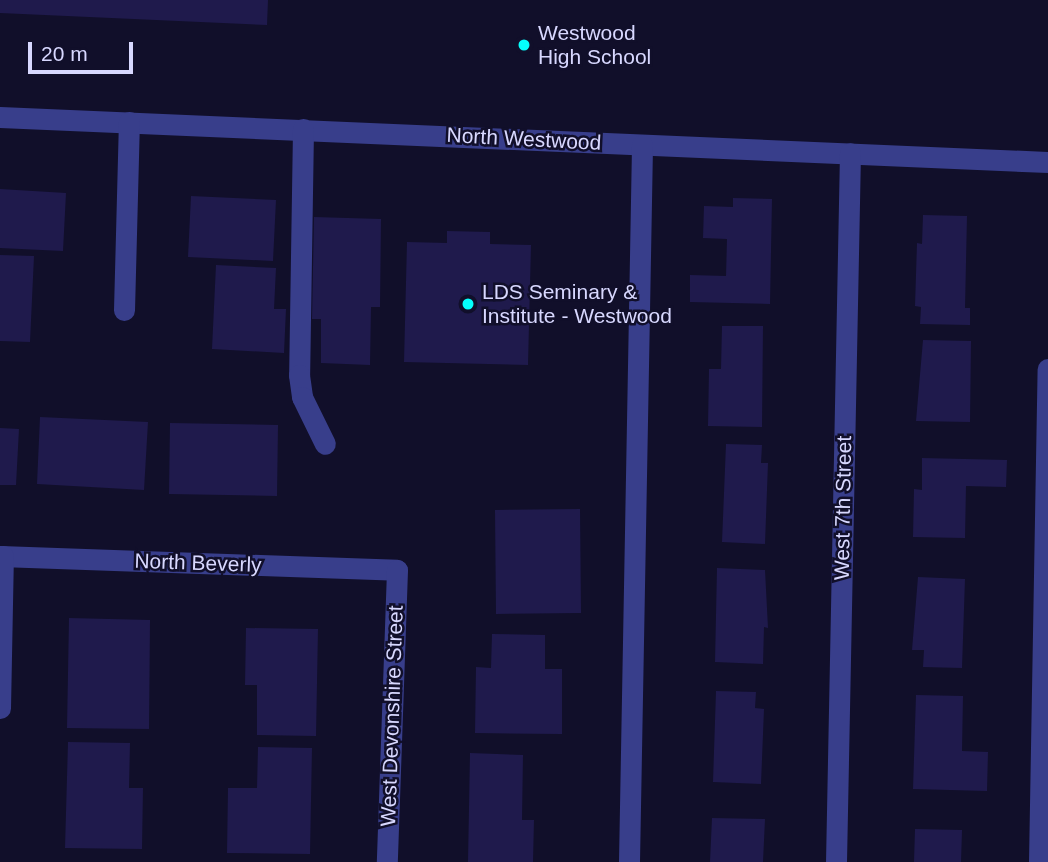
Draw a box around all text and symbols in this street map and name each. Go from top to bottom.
place label: Westwood High School [538,20,651,70]
scale bar [32,28,136,72]
marker: Westwood High School [516,37,532,53]
text: 20 m [41,42,88,65]
street label: North Westwood [446,122,602,156]
place label: LDS Seminary & Institute - Westwood [482,279,672,329]
marker: LDS Seminary & Institute - Westwood [460,296,476,312]
street label: West 7th Street [829,436,857,580]
street label: North Beverly [134,548,262,578]
street label: West Devonshire Street [376,605,408,827]

